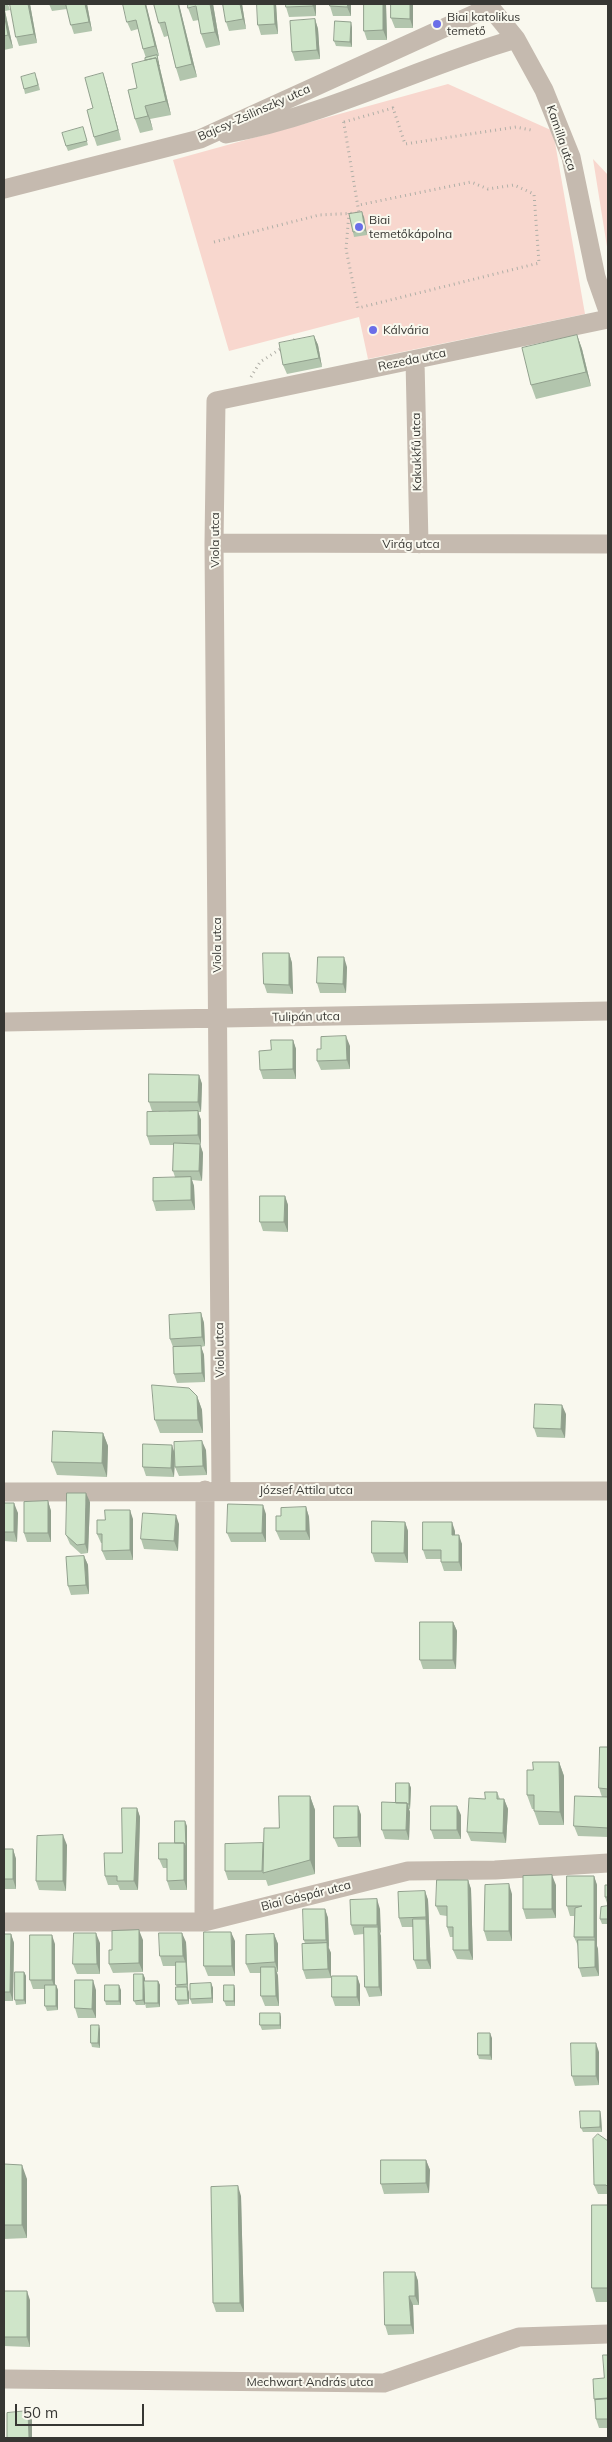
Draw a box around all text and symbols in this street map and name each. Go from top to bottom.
place label: Biai katolikus temető [447,10,520,38]
marker: Biai katolikus temető [431,18,443,30]
street label: Bajcsy-Zsilinszky utca [196,82,312,144]
street label: Kamilla utca [543,103,579,173]
place label: Biai temetőkápolna [369,213,452,241]
marker: Biai temetőkápolna [353,221,365,233]
place label: Kálvária [383,323,429,337]
marker: Kálvária [367,324,379,336]
street label: Rezeda utca [377,346,447,374]
street label: Kakukkfű utca [409,413,425,491]
street label: Viola utca [208,512,222,568]
street label: Virág utca [382,537,440,551]
street label: Viola utca [210,917,224,973]
street label: Tulipán utca [272,1009,340,1025]
street label: Viola utca [212,1322,228,1378]
street label: József Attila utca [259,1483,353,1497]
street label: Biai Gáspár utca [260,1878,352,1914]
street label: Mechwart András utca [246,2375,374,2389]
scale bar [18,2394,146,2426]
text: 50 m [23,2403,58,2422]

